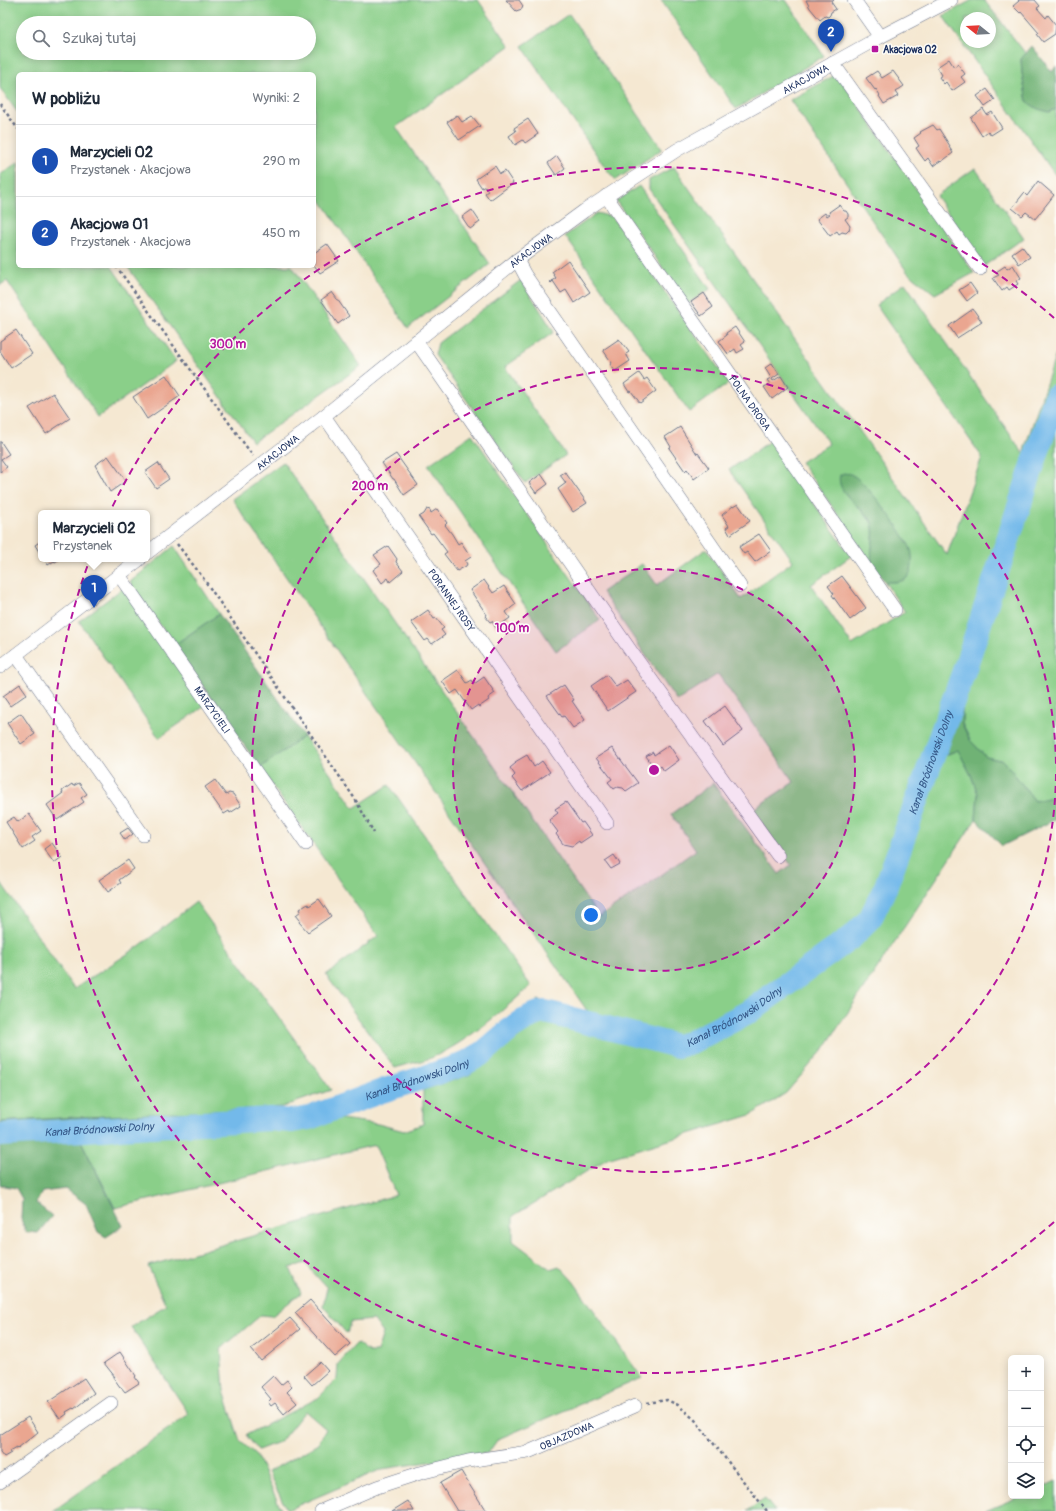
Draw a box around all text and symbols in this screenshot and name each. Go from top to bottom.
north arrow [960,12,996,48]
search box [16,16,316,60]
pin: 2 [818,19,844,52]
icon: search [30,27,52,49]
text: Szukaj tutaj [62,29,136,48]
marker: Akacjowa 02 [870,44,880,54]
place label: Akacjowa 02 [883,44,937,56]
street label: AKACJOWA [781,62,831,97]
text: W pobliżu [32,88,100,109]
text: Wyniki: 2 [252,90,300,106]
text: Marzycieli 02 [70,143,153,162]
text: 1 [42,153,48,169]
text: 290 m [263,153,300,169]
text: Przystanek · Akacjowa [70,162,191,178]
text: Akacjowa 01 [70,215,148,234]
text: 2 [41,225,49,241]
text: 450 m [262,225,300,241]
street label: AKACJOWA [507,231,556,271]
text: Przystanek · Akacjowa [70,234,191,250]
text: 300 m [210,337,247,352]
street label: POLNA DROGA [726,373,773,434]
street label: AKACJOWA [254,432,302,473]
text: 200 m [352,479,389,494]
popup [38,510,150,562]
text: Marzycieli 02 [52,519,136,538]
text: Przystanek [52,538,112,554]
street label: PORANNEJ ROSY [425,567,477,634]
pin: 1 [81,575,107,608]
text: 100 m [495,621,530,636]
street label: MARZYCIELI [191,684,232,736]
water label: Kanał Bródnowski Dolny [906,708,956,817]
centre of rings [647,763,661,777]
your location [581,905,601,925]
water label: Kanał Bródnowski Dolny [684,983,786,1050]
water label: Kanał Bródnowski Dolny [363,1056,473,1104]
water label: Kanał Bródnowski Dolny [44,1120,155,1139]
map controls [1008,1355,1044,1499]
button: + [1008,1355,1044,1391]
button: − [1008,1391,1044,1427]
street label: OBJAZDOWA [538,1419,596,1453]
button: locate [1008,1427,1044,1463]
button: layers [1008,1463,1044,1499]

